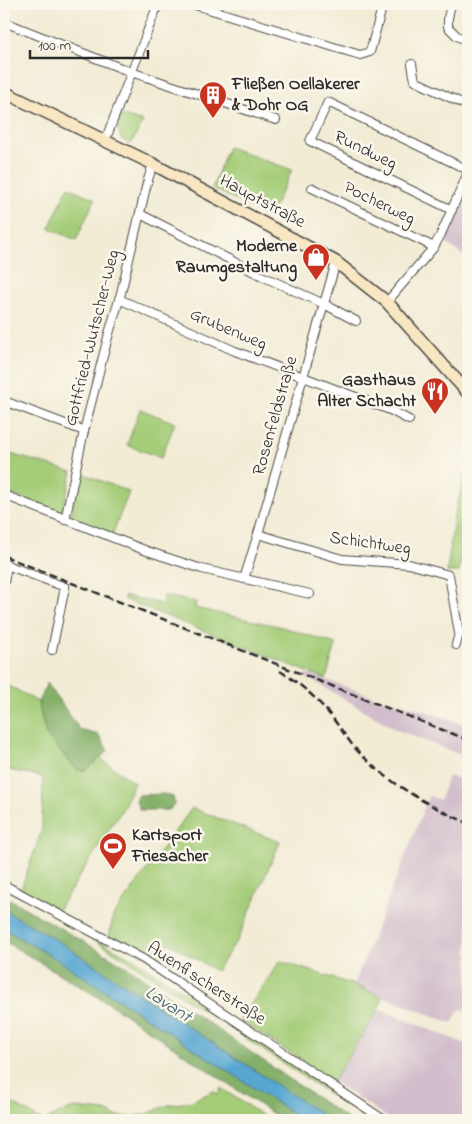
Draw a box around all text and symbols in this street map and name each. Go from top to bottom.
scale bar [30,28,148,60]
text: 100 m [38,35,71,57]
place label: Fließen Oellakerer & Dohr OG [231,72,360,119]
building icon: Fließen Oellakerer & Dohr OG [198,80,228,119]
street label: Rundweg [329,125,401,178]
street label: Hauptstraße [214,168,311,236]
street label: Pocherweg [338,175,419,233]
place label: Moderne Raumgestaltung [176,234,298,282]
shop icon: Moderne Raumgestaltung [301,242,331,281]
street label: Gottfried-Wutscher-Weg [59,247,128,429]
street label: Grubenweg [185,302,271,359]
street label: Rosenfeldstraße [247,352,306,479]
place label: Gasthaus Alter Schacht [317,368,417,415]
restaurant icon: Gasthaus Alter Schacht [420,376,450,415]
street label: Schichtweg [327,525,412,564]
place label: Kartsport Friesacher [131,823,209,870]
sports icon: Kartsport Friesacher [98,831,128,870]
street label: Auenfischerstraße [141,936,271,1033]
water label: Lavant [139,980,198,1031]

